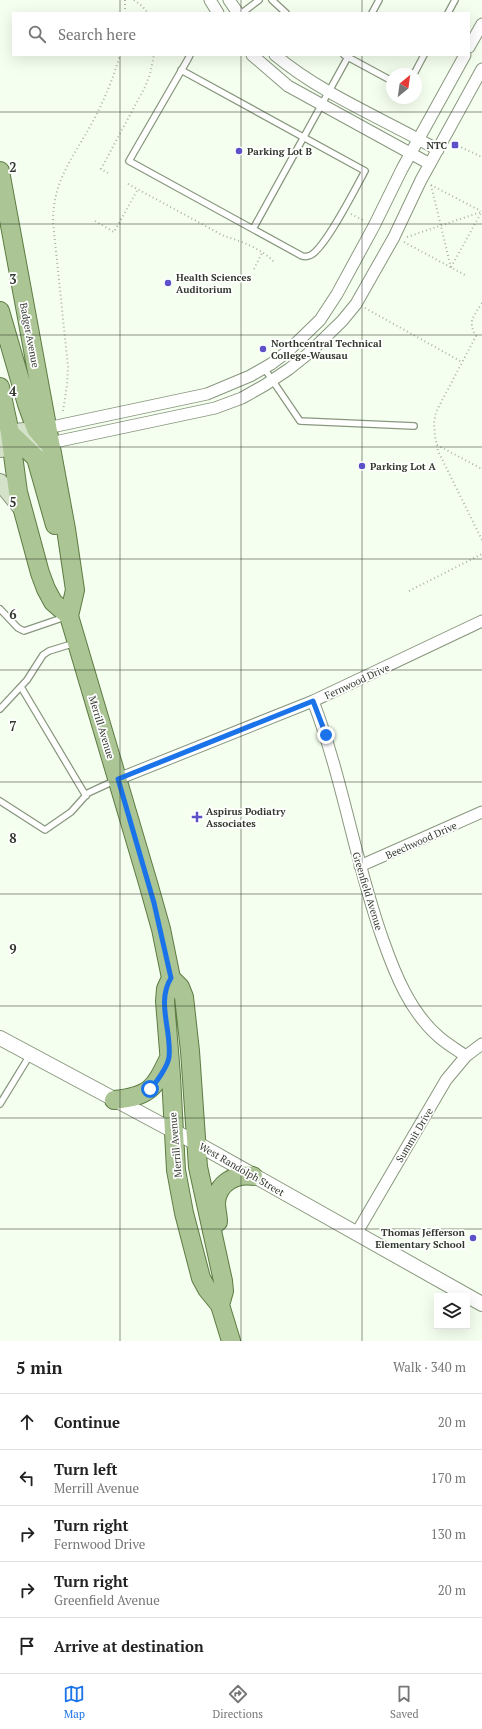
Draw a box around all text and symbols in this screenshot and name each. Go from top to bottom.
search box [12,12,470,56]
icon: search [26,23,48,45]
text: Search here [58,24,136,44]
north arrow [386,68,422,104]
place label: NTC [426,139,447,152]
marker: NTC [450,140,460,150]
place label: Parking Lot B [247,145,313,158]
marker: Parking Lot B [234,146,244,156]
text: 2 [9,158,17,176]
text: 3 [9,270,17,288]
place label: Health Sciences Auditorium [176,271,252,296]
marker: Health Sciences Auditorium [163,278,173,288]
street label: Badger Avenue [17,302,42,369]
place label: Northcentral Technical College-Wausau [271,337,383,362]
marker: Northcentral Technical College-Wausau [258,344,268,354]
text: 4 [9,382,17,400]
place label: Parking Lot A [370,460,436,473]
marker: Parking Lot A [357,461,367,471]
text: 5 [9,493,17,511]
text: 6 [9,605,17,623]
street label: Fernwood Drive [323,661,392,702]
street label: Merrill Avenue [86,694,117,760]
text: 7 [9,717,17,735]
route end [317,726,335,744]
place label: Aspirus Podiatry Associates [206,805,286,830]
marker: Aspirus Podiatry Associates [191,811,203,823]
street label: Beechwood Drive [383,819,459,862]
text: 8 [9,829,17,847]
street label: Greenfield Avenue [349,850,386,932]
text: 9 [9,940,17,958]
route start [141,1080,159,1098]
street label: Summit Drive [393,1106,436,1165]
street label: Merrill Avenue [166,1112,185,1178]
street label: West Randolph Street [197,1140,287,1199]
place label: Thomas Jefferson Elementary School [375,1226,466,1251]
marker: Thomas Jefferson Elementary School [468,1233,478,1243]
map controls [434,1293,470,1329]
button: layers [434,1293,470,1329]
text: 5 min [16,1356,63,1379]
text: Walk · 340 m [393,1358,466,1376]
icon: ahead [16,1411,38,1433]
text: Continue [54,1412,120,1432]
text: 20 m [438,1413,466,1431]
text: Turn left [54,1459,118,1479]
icon: left [16,1467,38,1489]
text: 170 m [431,1469,466,1487]
text: Merrill Avenue [54,1479,139,1497]
text: Turn right [54,1515,129,1535]
icon: right [16,1523,38,1545]
text: 130 m [431,1525,466,1543]
text: Fernwood Drive [54,1535,145,1553]
text: Turn right [54,1571,129,1591]
icon: right [16,1579,38,1601]
text: 20 m [438,1581,466,1599]
text: Greenfield Avenue [54,1591,160,1609]
icon: arrive [16,1635,38,1657]
text: Arrive at destination [54,1636,204,1656]
tab: Map [63,1683,85,1721]
tab: Directions [212,1683,263,1721]
tab: Saved [390,1683,419,1721]

